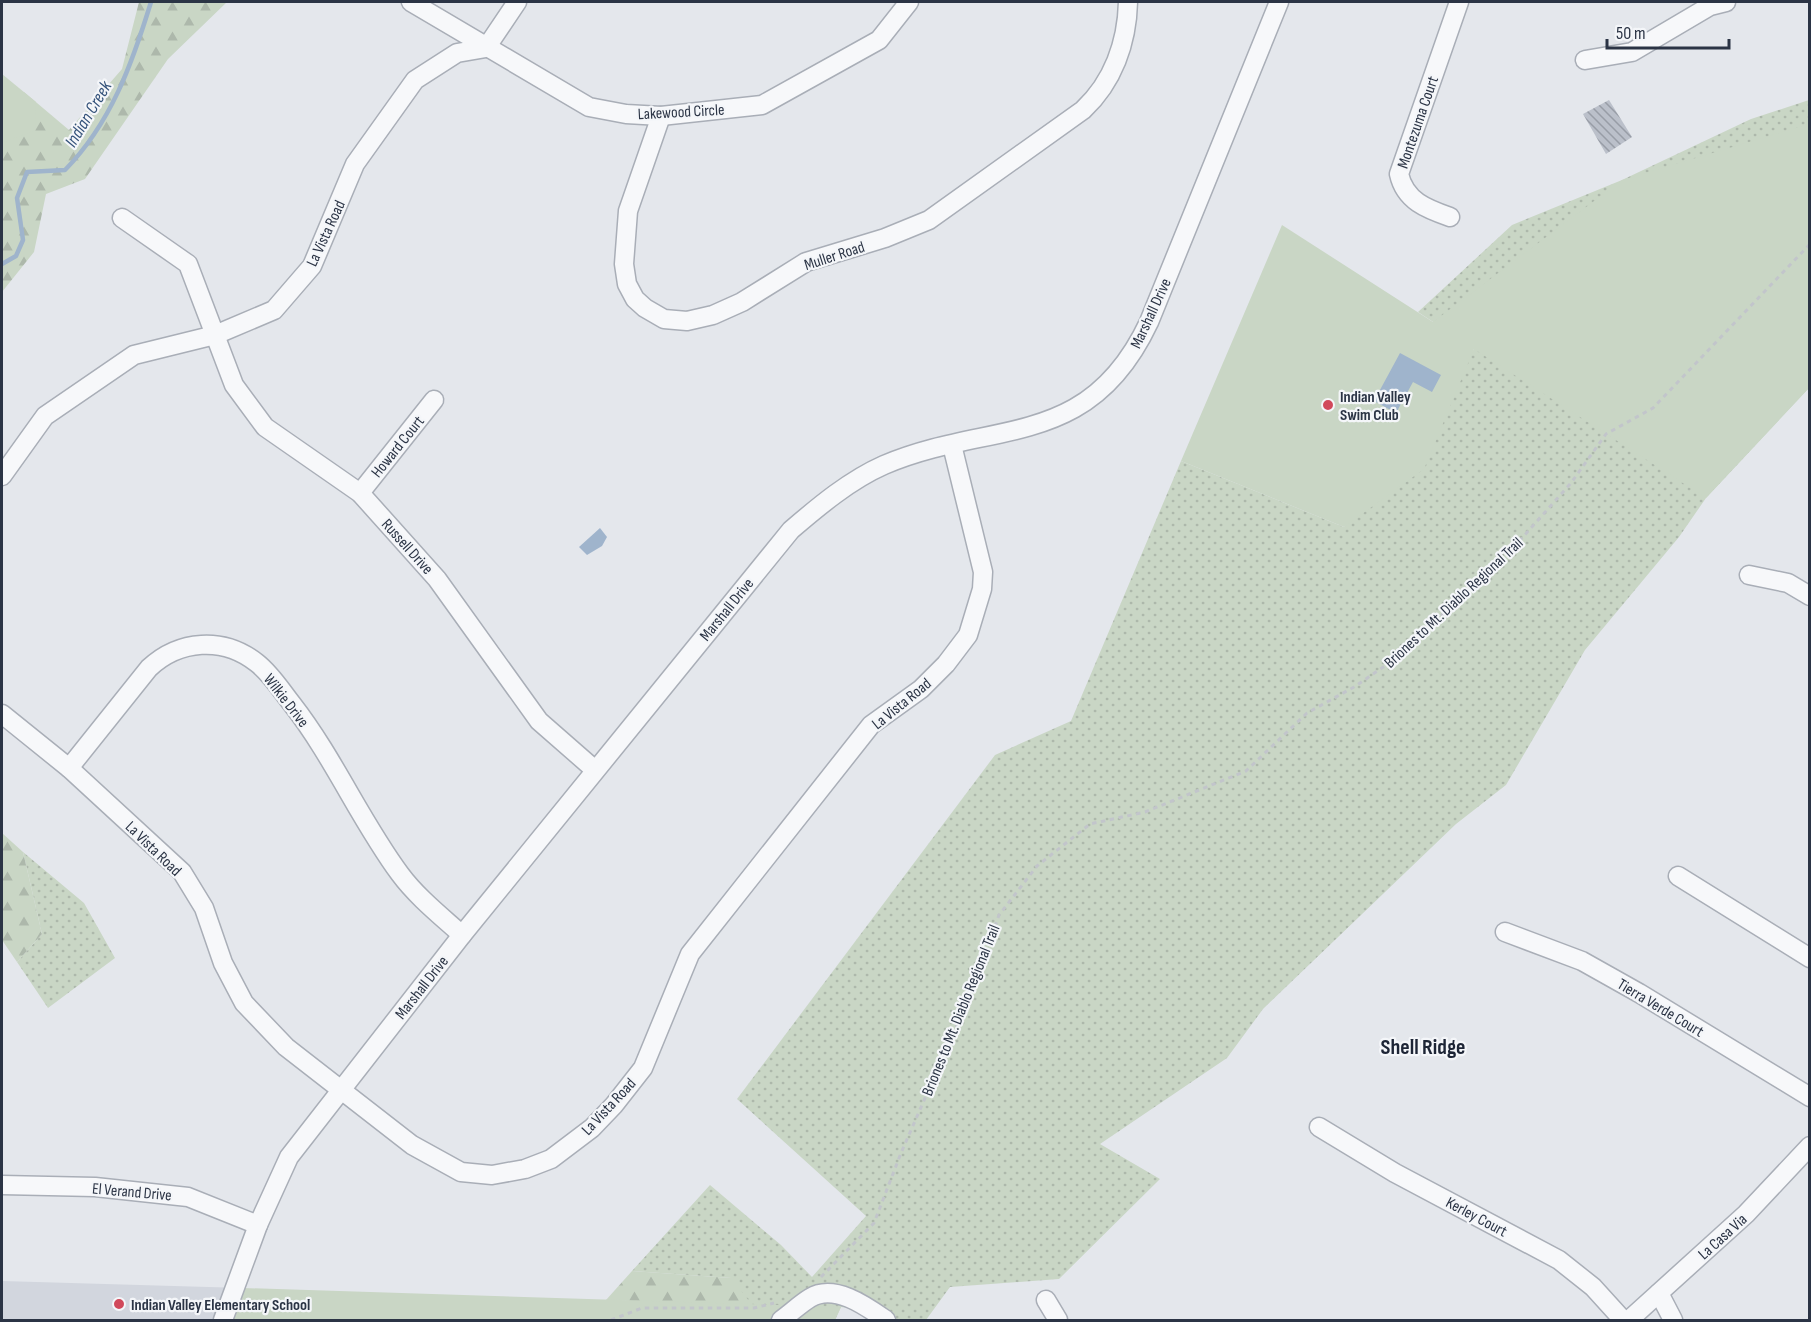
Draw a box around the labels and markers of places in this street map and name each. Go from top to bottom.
place label: Indian Valley Swim Club [1340,388,1411,425]
marker: Indian Valley Swim Club [1321,398,1335,412]
place label: Indian Valley Elementary School [131,1296,310,1315]
marker: Indian Valley Elementary School [112,1297,126,1311]

